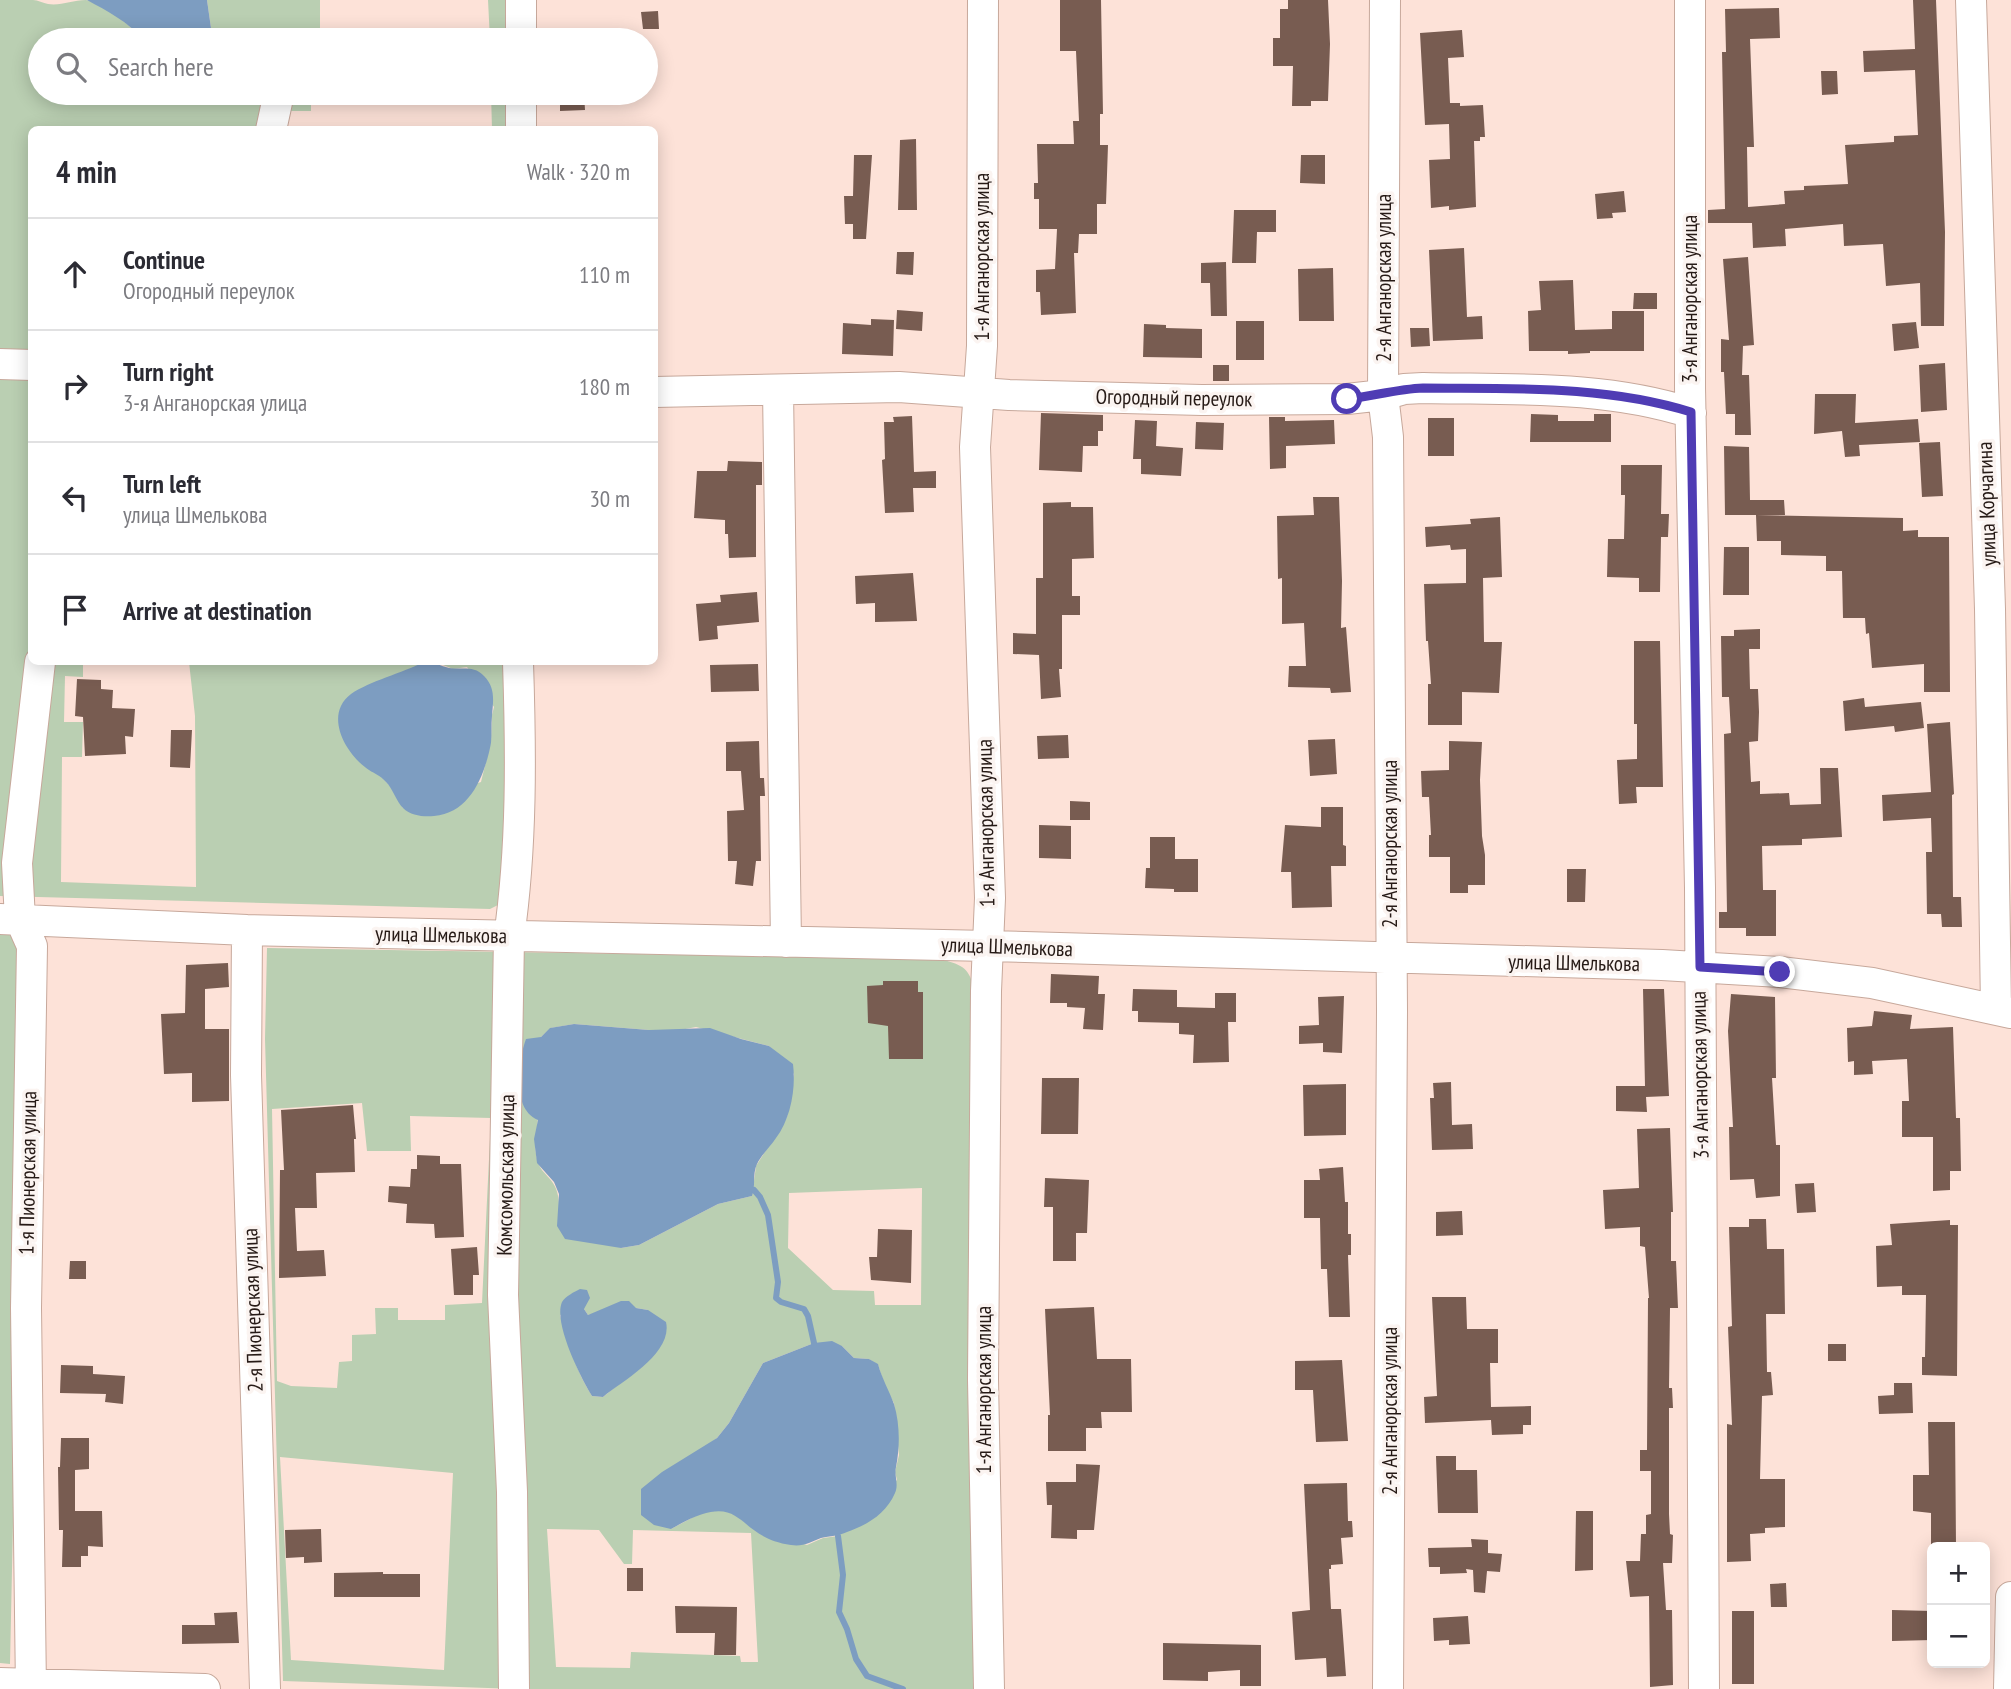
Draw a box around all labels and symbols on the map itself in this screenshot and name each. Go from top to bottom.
street label: 1-я Анганорская улица [968,173,995,341]
street label: 2-я Анганорская улица [1370,194,1397,362]
street label: 3-я Анганорская улица [1676,215,1703,383]
street label: Огородный переулок [1095,383,1253,412]
route start [1331,383,1362,414]
street label: улица Корчагина [1971,441,2002,567]
street label: 1-я Анганорская улица [971,739,1000,907]
street label: 2-я Анганорская улица [1376,760,1403,928]
street label: улица Шмелькова [375,920,507,949]
street label: улица Шмелькова [941,931,1073,962]
street label: улица Шмелькова [1508,948,1640,977]
route end [1764,956,1795,987]
street label: 3-я Анганорская улица [1685,991,1714,1159]
street label: 1-я Пионерская улица [13,1091,42,1255]
street label: Комсомольская улица [491,1094,520,1256]
street label: 2-я Пионерская улица [236,1228,269,1392]
street label: 1-я Анганорская улица [970,1306,997,1474]
street label: 2-я Анганорская улица [1376,1327,1403,1495]

